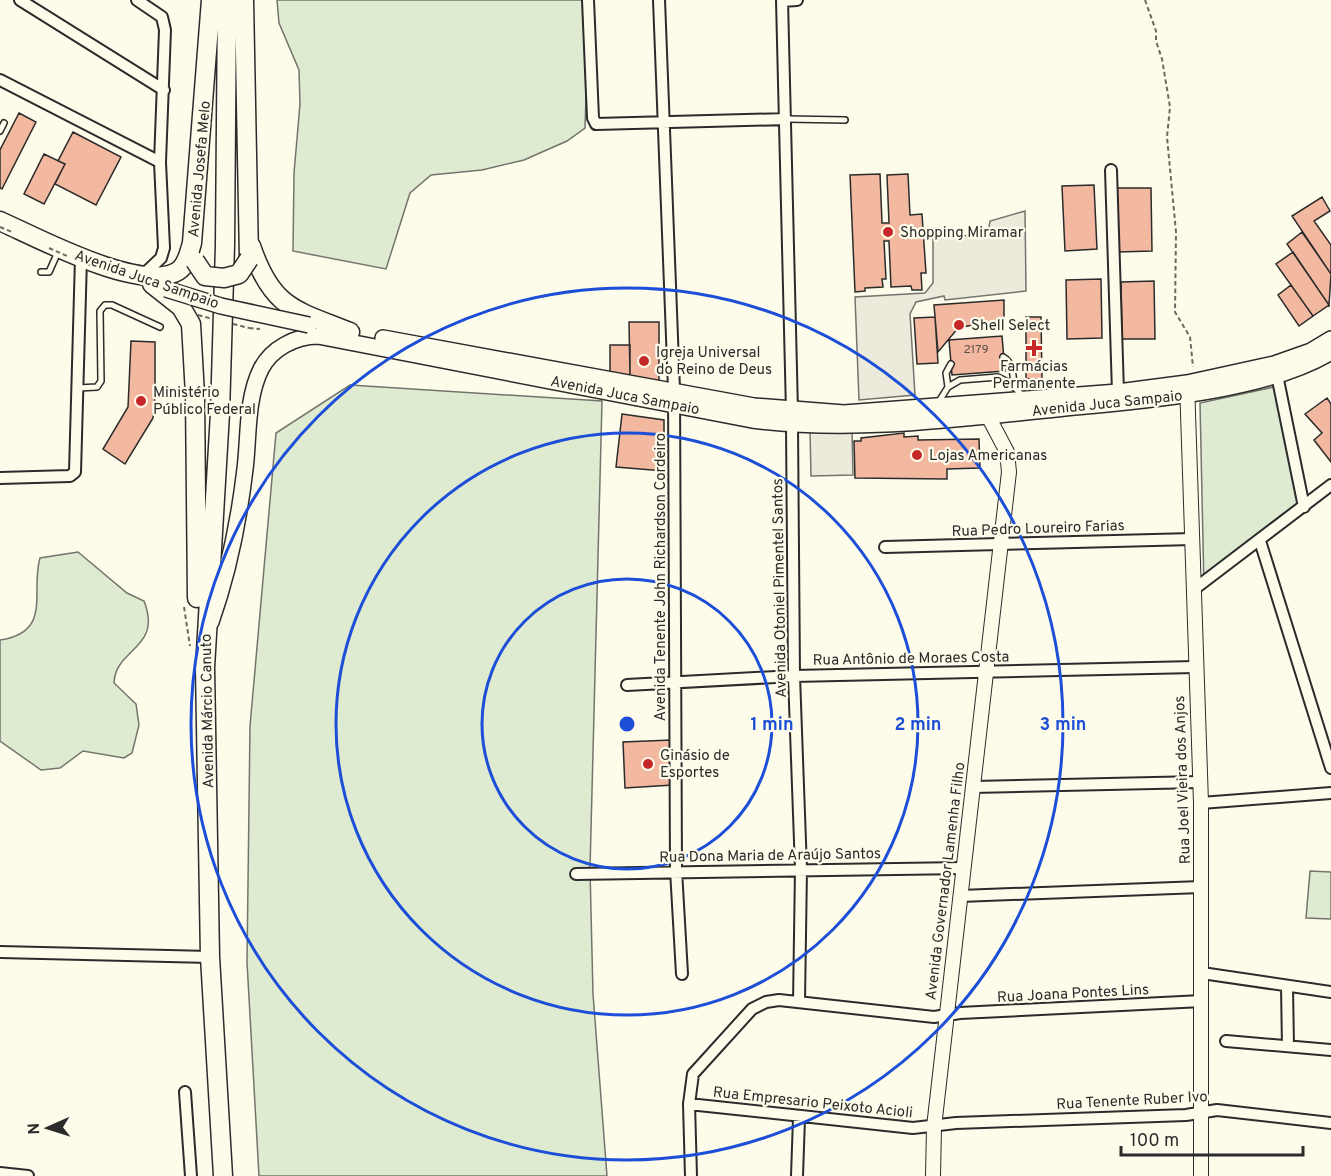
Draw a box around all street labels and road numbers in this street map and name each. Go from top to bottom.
street label: Avenida Josefa Melo [185,100,216,238]
street label: Avenida Juca Sampaio [72,247,221,314]
street label: Avenida Juca Sampaio [549,373,701,420]
street label: Avenida Juca Sampaio [1031,387,1183,422]
street label: Avenida Tenente John Richardson Cordeiro [652,433,671,721]
street label: Avenida Otoniel Pimentel Santos [769,478,792,698]
street label: Rua Pedro Loureiro Farias [951,517,1125,542]
street label: Avenida Márcio Canuto [198,634,219,788]
street label: Rua Antônio de Moraes Costa [813,648,1009,671]
street label: Rua Joel Vieira dos Anjos [1171,695,1196,865]
street label: Avenida Governador Lamenha Filho [922,761,971,1001]
street label: Rua Dona Maria de Araújo Santos [659,845,881,868]
street label: Rua Joana Pontes Lins [997,981,1150,1008]
street label: Rua Empresario Peixoto Acioli [712,1084,914,1123]
street label: Rua Tenente Ruber Ivo [1056,1088,1208,1115]

